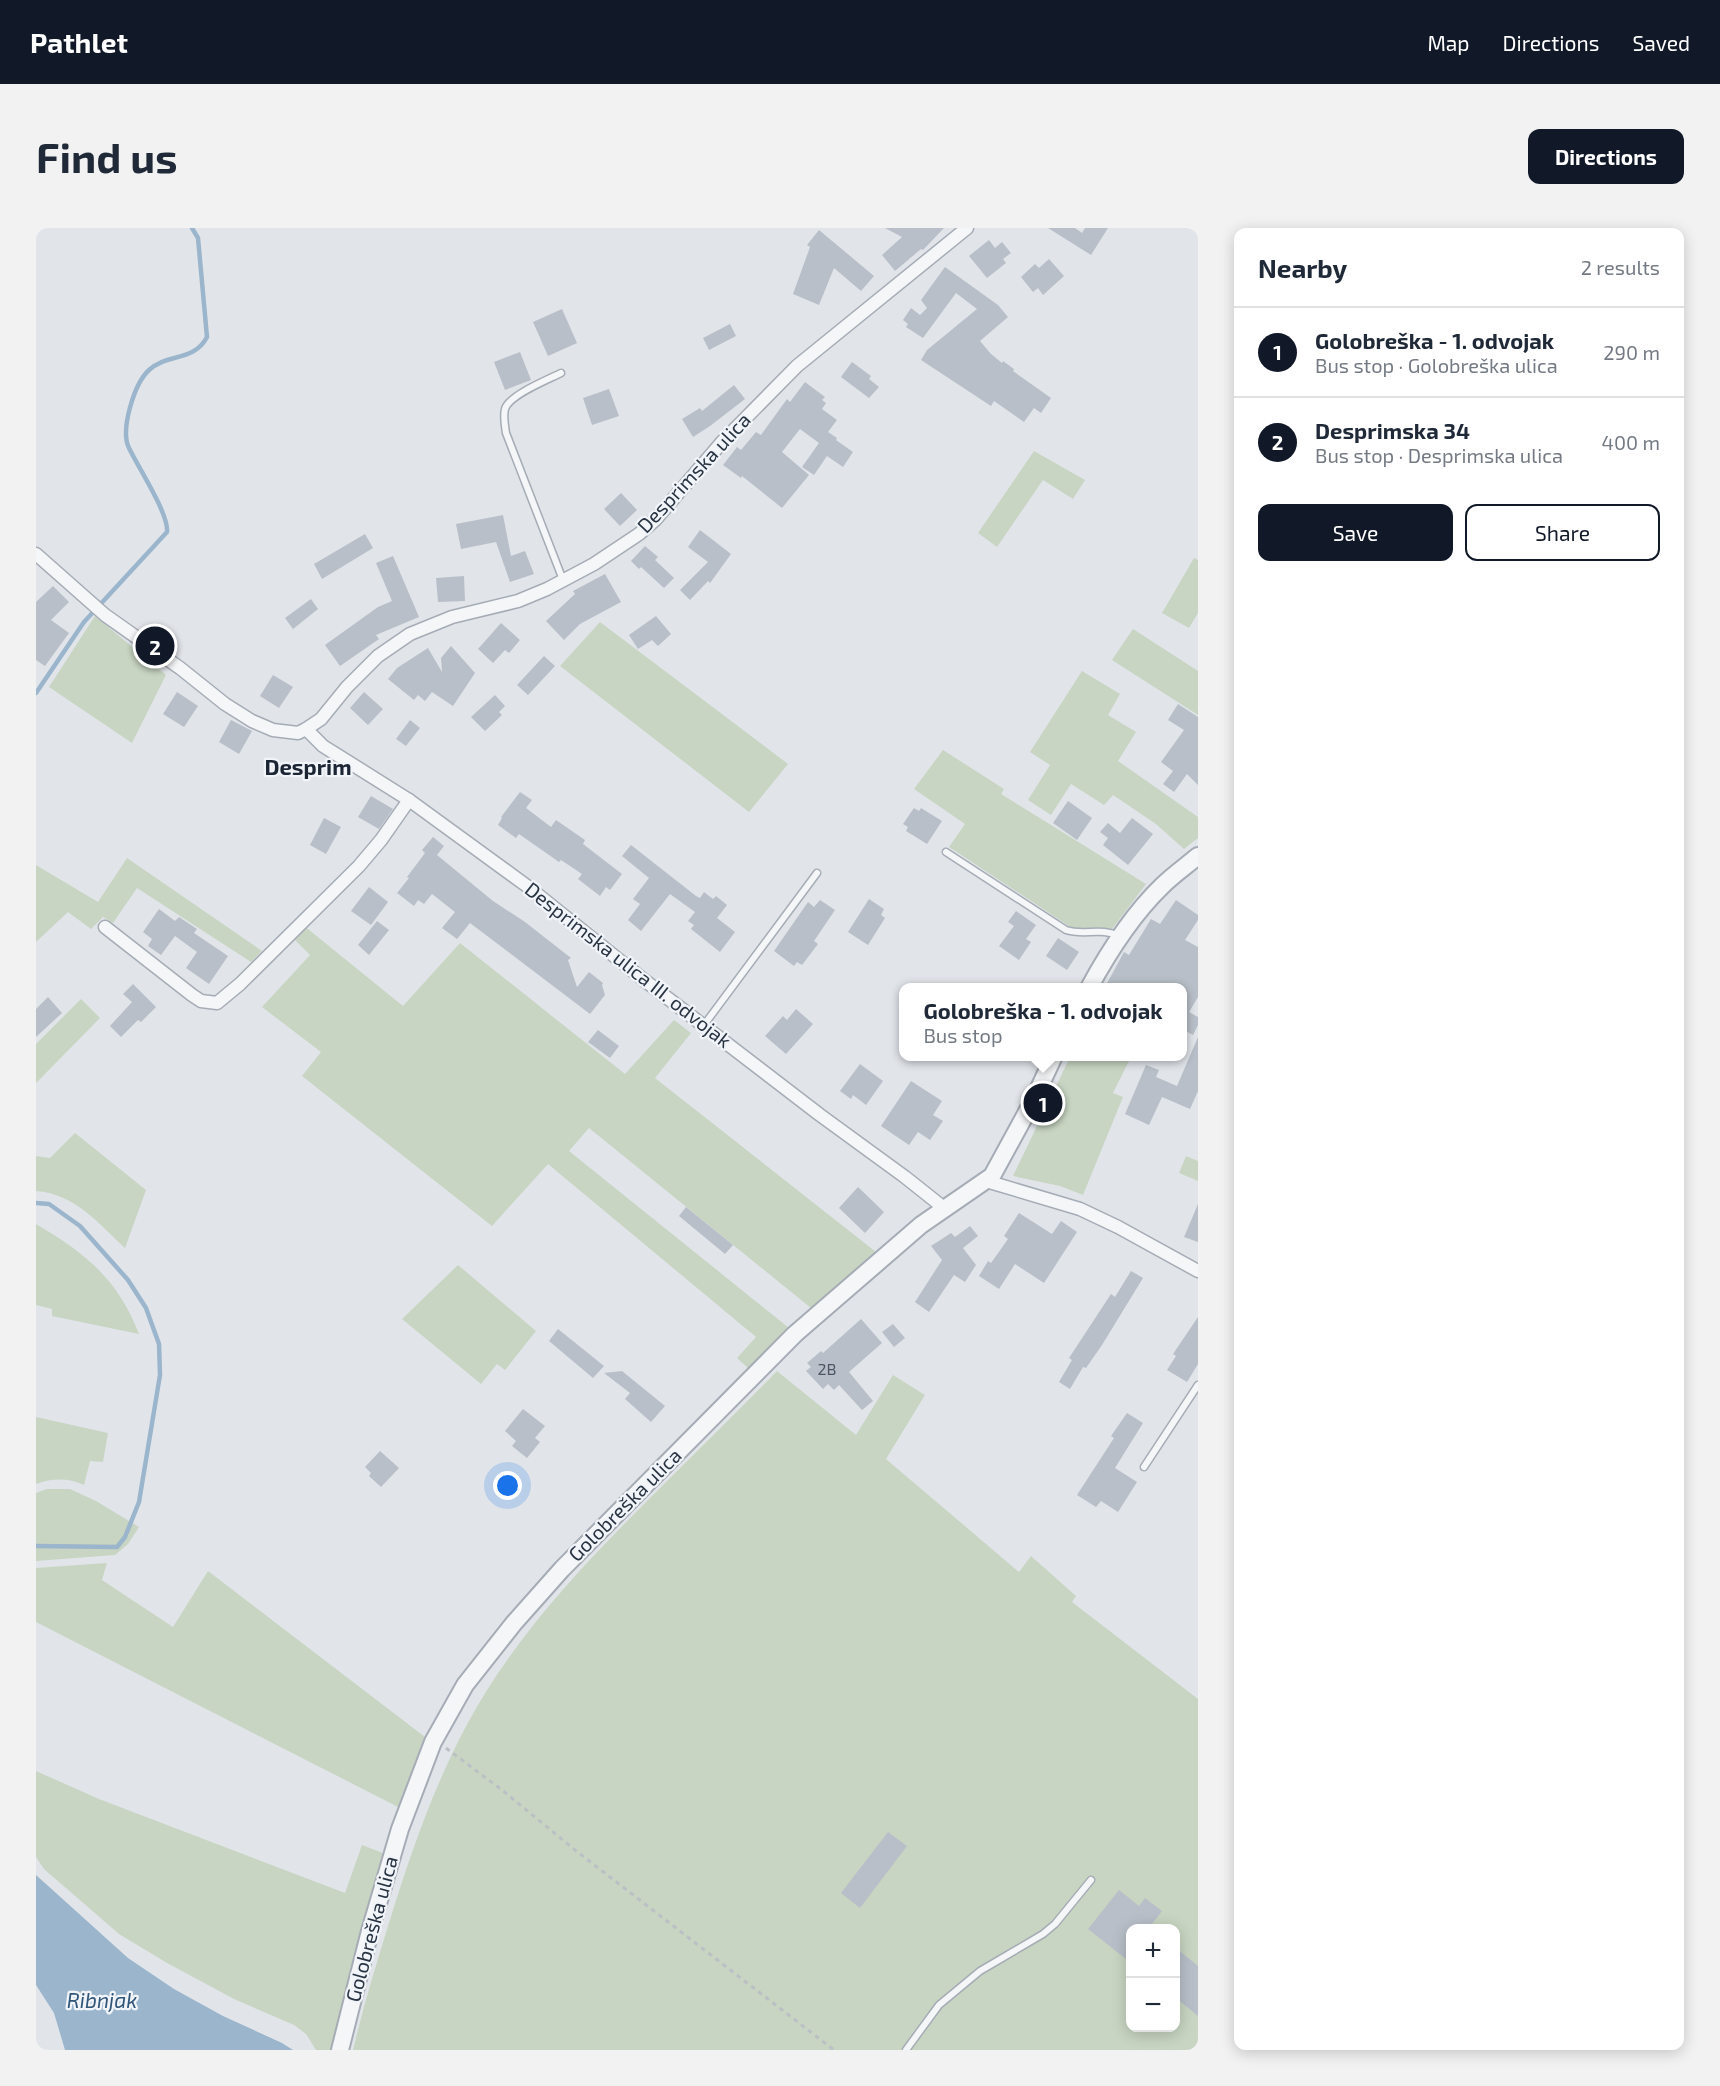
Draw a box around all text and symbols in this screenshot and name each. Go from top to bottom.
text: Pathlet [30,25,128,59]
text: Map [1427,30,1470,55]
text: Directions [1503,30,1599,55]
text: Saved [1632,30,1690,55]
button: Directions [1528,129,1684,184]
text: Find us [36,131,178,181]
text: Nearby [1258,252,1347,283]
text: 2 results [1581,255,1660,279]
text: Golobreška - 1. odvojak [1315,327,1554,353]
text: 1 [1273,340,1282,364]
text: 290 m [1603,340,1660,364]
text: Bus stop · Golobreška ulica [1315,353,1558,377]
street label: Desprimska ulica [632,407,755,537]
text: Desprimska 34 [1315,417,1470,443]
text: 2 [1272,430,1283,454]
text: 400 m [1602,430,1660,454]
text: Bus stop · Desprimska ulica [1315,443,1563,467]
button: Save [1258,504,1453,561]
button: Share [1465,504,1660,561]
pin: 2 [136,624,174,668]
district label: Desprim [264,753,352,779]
street label: Desprimska ulica III. odvojak [521,876,737,1052]
popup [899,983,1187,1061]
text: Golobreška - 1. odvojak [923,997,1163,1023]
text: Bus stop [923,1023,1003,1047]
pin: 1 [1024,1080,1062,1126]
house number: 2B [818,1359,836,1378]
street label: Golobreška ulica [563,1443,686,1566]
your location [493,1471,522,1500]
street label: Golobreška ulica [340,1853,402,2004]
map controls [1126,1924,1180,2032]
button: + [1126,1924,1180,1978]
button: − [1126,1978,1180,2032]
water label: Ribnjak [67,1987,137,2013]

